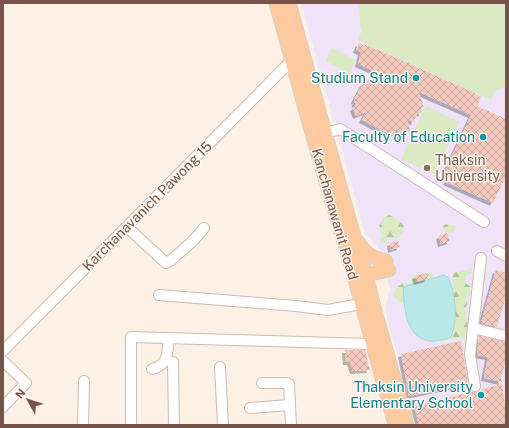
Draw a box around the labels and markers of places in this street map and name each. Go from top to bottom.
place label: Studium Stand [311,70,408,86]
marker: Studium Stand [411,73,421,83]
place label: Faculty of Education [342,129,475,145]
marker: Faculty of Education [478,132,488,142]
place label: Thaksin University [435,152,501,184]
marker: Thaksin University [422,163,432,173]
place label: Thaksin University Elementary School [350,379,474,411]
marker: Thaksin University Elementary School [476,390,486,400]

